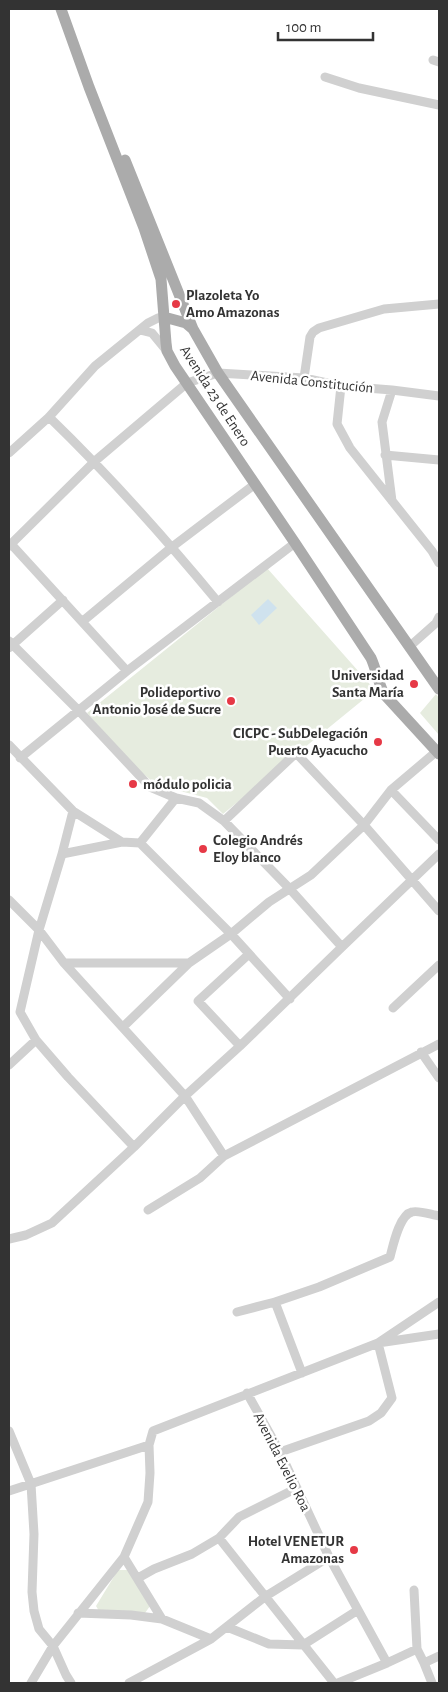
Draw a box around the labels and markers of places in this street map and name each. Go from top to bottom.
place label: Plazoleta Yo Amo Amazonas [186,288,280,320]
marker: Plazoleta Yo Amo Amazonas [170,298,182,310]
place label: Universidad Santa María [331,668,404,700]
marker: Universidad Santa María [408,678,420,690]
place label: Polideportivo Antonio José de Sucre [93,685,221,717]
marker: Polideportivo Antonio José de Sucre [225,695,237,707]
place label: CICPC - SubDelegación Puerto Ayacucho [233,726,368,758]
marker: CICPC - SubDelegación Puerto Ayacucho [372,736,384,748]
place label: módulo policia [143,777,232,792]
marker: módulo policia [127,778,139,790]
place label: Colegio Andrés Eloy blanco [213,833,303,865]
marker: Colegio Andrés Eloy blanco [197,843,209,855]
place label: Hotel VENETUR Amazonas [248,1534,344,1566]
marker: Hotel VENETUR Amazonas [348,1544,360,1556]

